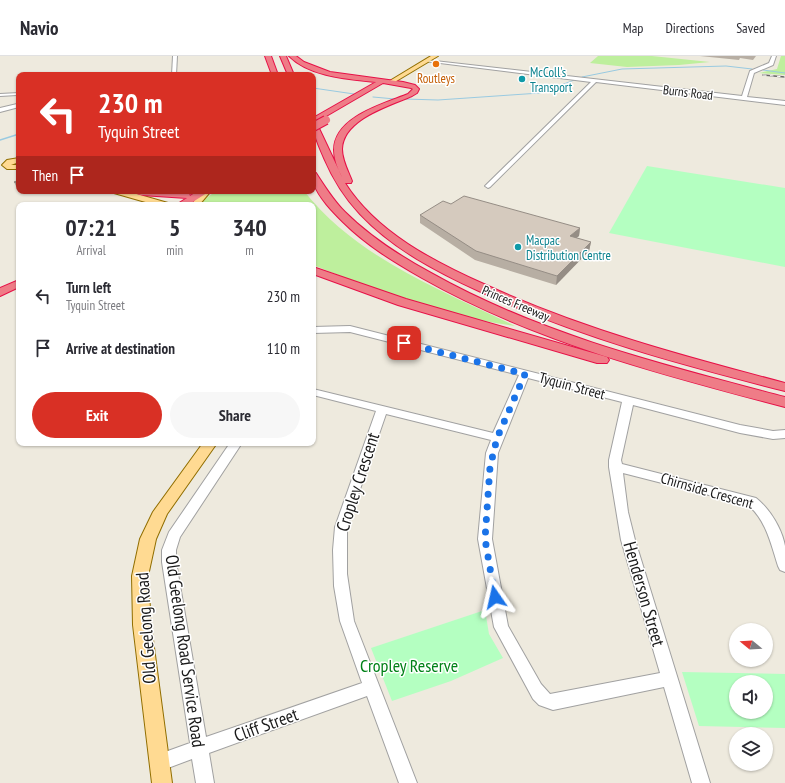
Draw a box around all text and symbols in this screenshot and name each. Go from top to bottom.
text: Navio [20,16,58,40]
text: Map [623,19,643,37]
text: Directions [665,19,714,37]
text: Saved [736,19,765,37]
marker: Routleys [431,59,441,69]
place label: McColl's Transport [530,64,573,96]
place label: Routleys [417,70,455,87]
marker: McColl's Transport [517,74,527,84]
street label: Burns Road [662,81,714,104]
text: 230 m [98,84,162,121]
icon: left [32,88,84,140]
text: Tyquin Street [98,120,179,143]
icon: arrive [66,164,88,186]
text: Then [32,166,58,185]
text: 07:21 [65,212,117,243]
text: 5 [169,212,180,243]
text: 340 [232,212,267,243]
place label: Macpac Distribution Centre [526,232,611,264]
text: Arrival [76,242,106,259]
text: min [166,242,183,259]
text: m [245,242,254,259]
marker: Macpac Distribution Centre [513,242,523,252]
text: Turn left [66,278,111,297]
street label: Princes Freeway [479,282,552,325]
icon: left [32,285,54,307]
text: 230 m [267,287,300,306]
text: Tyquin Street [66,297,125,314]
pin [387,326,421,360]
icon: arrive [393,332,415,354]
icon: arrive [32,337,54,359]
text: Arrive at destination [66,339,175,358]
text: 110 m [267,339,300,358]
street label: Tyquin Street [537,368,607,403]
button: Exit [32,392,162,438]
button: Share [170,392,300,438]
street label: Cropley Crescent [331,429,384,534]
street label: Chirnside Crescent [659,468,756,513]
street label: Henderson Street [619,539,670,649]
street label: Old Geelong Road Service Road [161,553,210,749]
street label: Old Geelong Road [130,572,161,684]
position arrow [474,576,516,618]
north arrow [729,623,773,667]
map controls [729,623,773,771]
park label: Cropley Reserve [360,654,458,677]
button: sound [729,675,773,719]
street label: Cliff Street [231,702,301,747]
button: layers [729,727,773,771]

